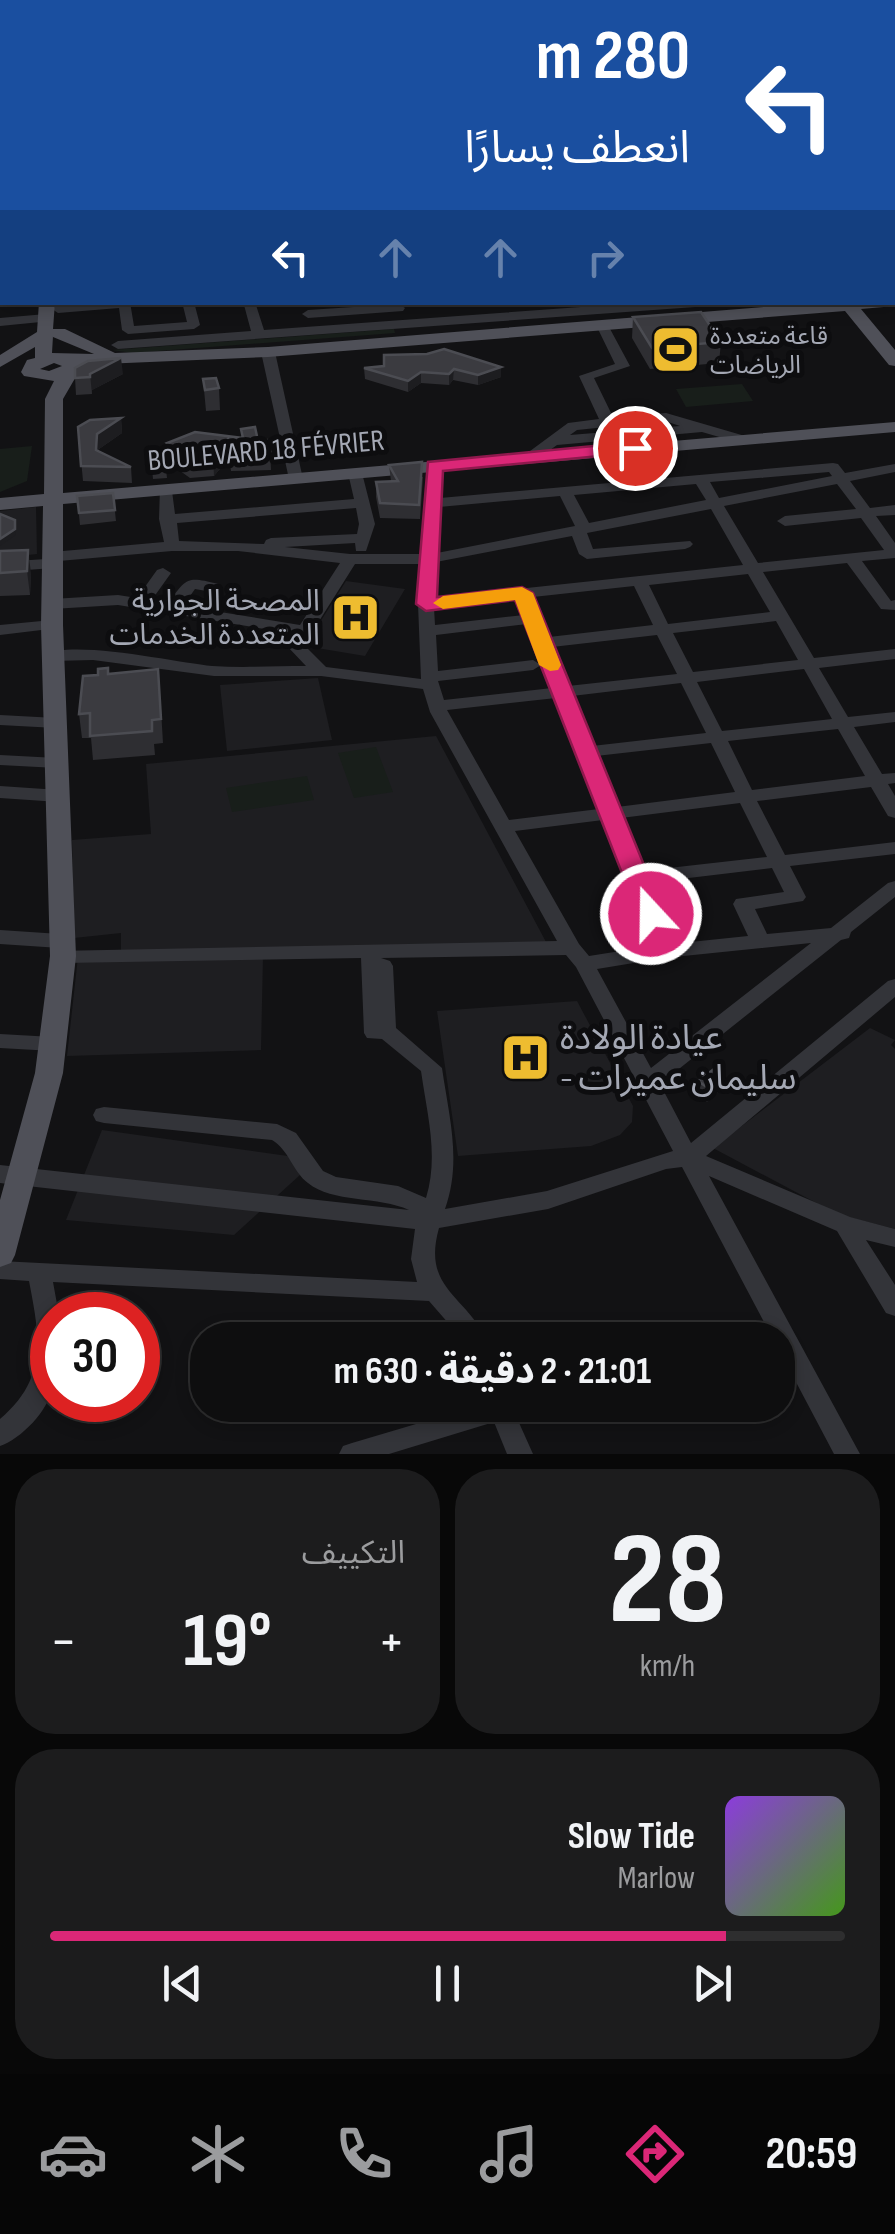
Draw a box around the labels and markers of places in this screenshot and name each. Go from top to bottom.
place label: قاعة متعددة الرياضات [710,321,828,381]
sports icon: قاعة متعددة الرياضات [649,324,701,376]
pin [593,406,678,491]
place label: المصحة الجوارية المتعددة الخدمات [109,583,320,653]
hospital icon: المصحة الجوارية المتعددة الخدمات [329,592,381,644]
place label: عيادة الولادة - سليمان عميرات [560,1017,796,1100]
hospital icon: عيادة الولادة - سليمان عميرات [499,1032,551,1084]

